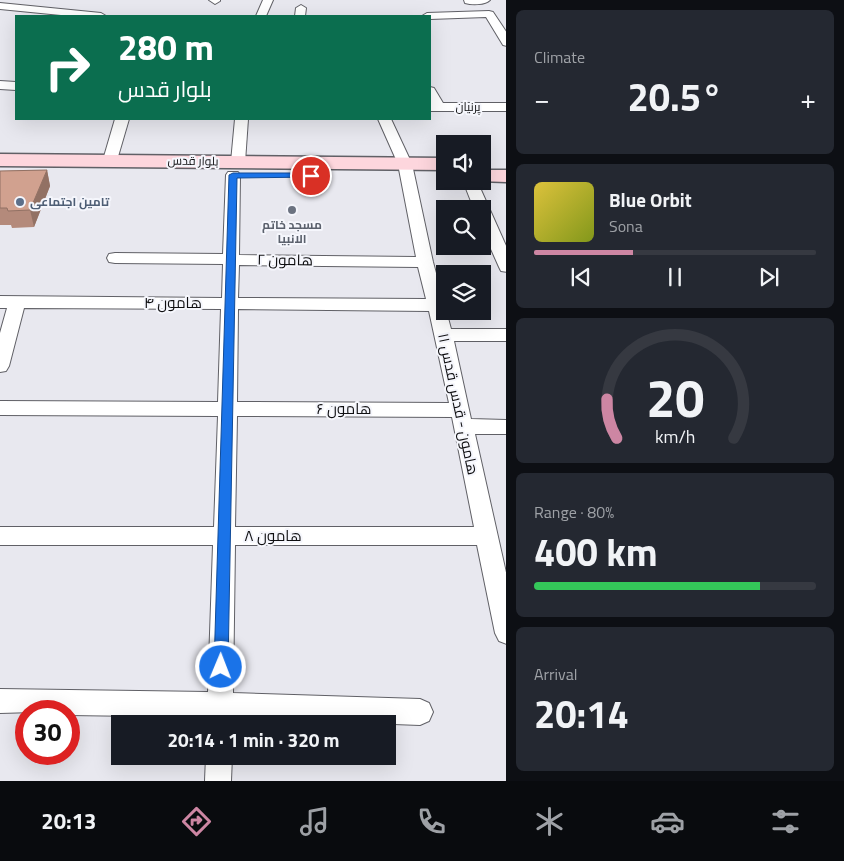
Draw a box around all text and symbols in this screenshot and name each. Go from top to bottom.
text: 280 m [118,20,214,74]
icon: right [35,35,100,100]
text: Climate [534,45,585,69]
text: 20.5° [628,68,722,126]
text: بلوار قدس [118,72,212,106]
text: − [534,77,550,120]
text: + [800,77,816,120]
street label: پرنیان [455,97,481,116]
map controls [436,135,491,320]
button: sound [436,135,491,190]
street label: بلوار قدس [167,151,219,170]
pin [290,155,332,197]
icon: arrive [297,162,325,190]
text: Blue Orbit [609,185,692,214]
place label: تامین اجتماعی [30,192,110,211]
marker: تامین اجتماعی [14,196,26,208]
button: search [436,200,491,255]
marker: مسجد خاتم الانبیا [286,204,298,216]
text: Sona [609,214,643,238]
place label: مسجد خاتم الانبیا [262,215,322,248]
street label: هامون ۲ [257,248,313,271]
icon: previous [567,263,595,291]
icon: pause [661,263,689,291]
icon: next [755,263,783,291]
button: layers [436,265,491,320]
street label: هامون ۴ [144,291,202,314]
street label: هامون - قدس قدس ۱۱ [432,331,485,477]
text: 20 [646,358,704,437]
street label: هامون ۶ [316,397,372,420]
text: km/h [655,423,695,450]
text: Range · 80% [534,500,614,524]
text: 400 km [534,523,658,581]
street label: هامون ۸ [244,524,302,547]
position arrow [194,640,246,692]
text: Arrival [534,662,577,686]
text: 20:14 [534,685,629,743]
speed limit sign: 30 [15,700,80,765]
text: 20:14 · 1 min · 320 m [167,725,340,754]
text: 20:13 [41,804,96,838]
icon: directions [179,804,214,839]
icon: music [297,804,332,839]
icon: phone [414,804,449,839]
icon: climate [532,804,567,839]
icon: car [650,804,685,839]
icon: filters [768,804,803,839]

